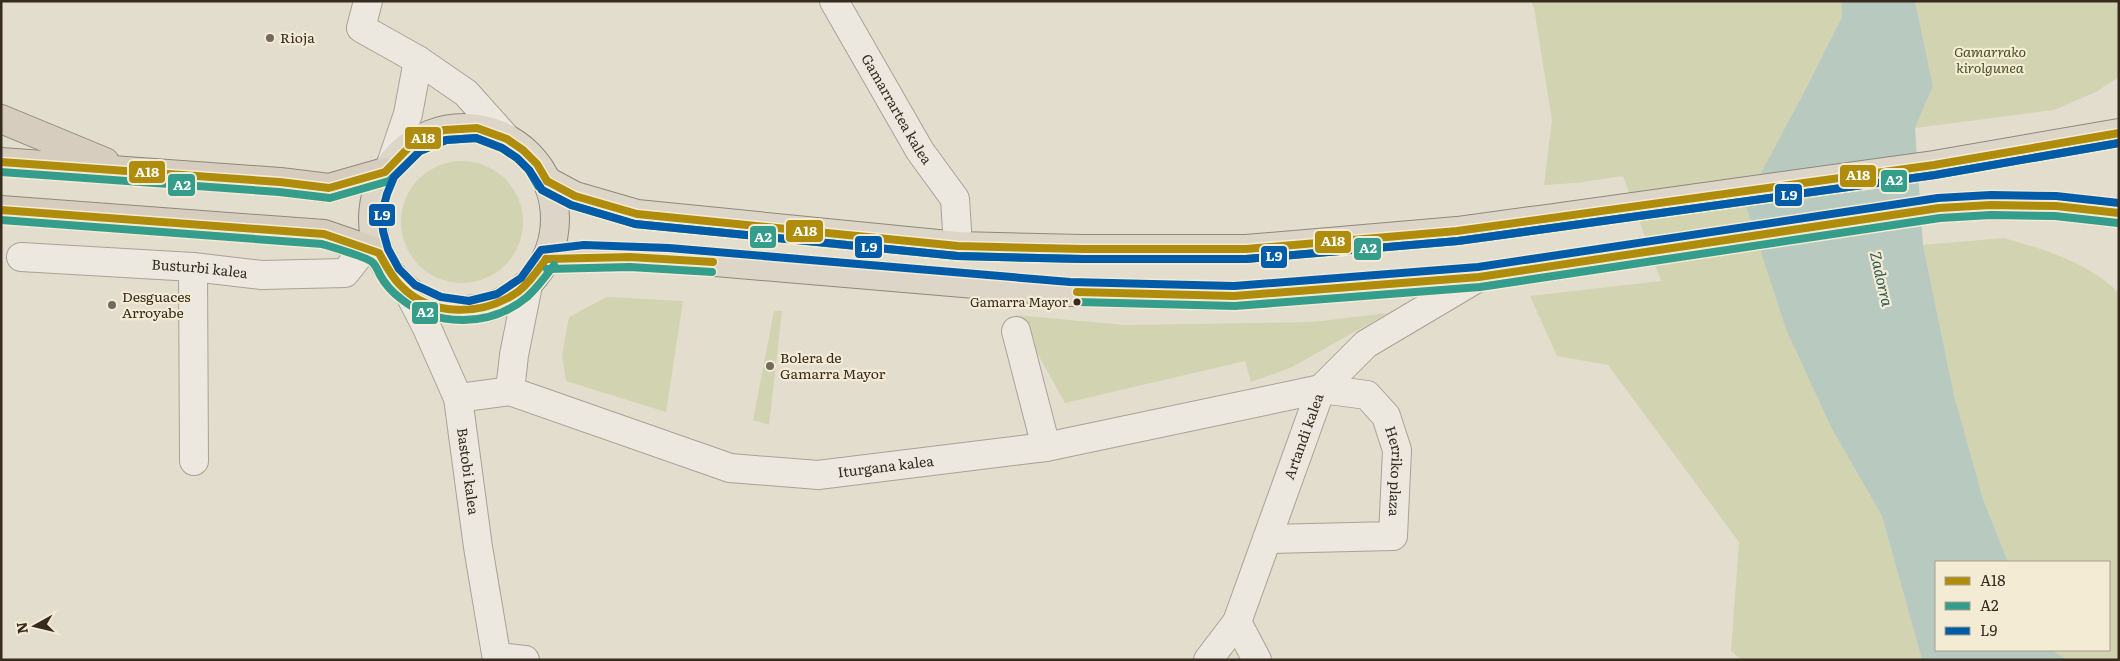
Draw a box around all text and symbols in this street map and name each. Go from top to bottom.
place label: Rioja [280,27,315,47]
marker: Rioja [264,32,276,44]
park label: Gamarrako kirolgunea [1954,41,2026,77]
street label: Gamarrartea kalea [857,50,938,168]
line badge: A18 [404,126,442,150]
text: A18 [411,127,435,147]
line badge: A18 [128,160,166,184]
text: A18 [135,161,159,181]
line badge: A18 [1839,164,1877,188]
text: A18 [1846,164,1870,184]
line badge: A2 [1880,169,1908,193]
text: A2 [1885,169,1904,189]
line badge: A2 [167,173,196,197]
text: A2 [173,174,192,194]
line badge: L9 [1774,183,1803,207]
text: L9 [1780,184,1798,204]
line badge: L9 [368,203,396,227]
text: L9 [373,204,391,224]
line badge: A18 [785,219,824,243]
text: A18 [793,220,817,240]
line badge: A2 [749,225,777,249]
text: A2 [754,226,773,246]
line badge: A18 [1314,230,1352,254]
text: A18 [1321,230,1345,250]
line badge: L9 [854,235,883,259]
text: L9 [860,236,878,256]
line badge: A2 [1353,237,1382,261]
text: A2 [1359,237,1378,257]
line badge: L9 [1260,245,1288,269]
text: L9 [1265,245,1283,265]
water label: Zadorra [1865,249,1900,309]
street label: Busturbi kalea [151,254,249,282]
place label: Desguaces Arroyabe [122,286,191,322]
place label: Gamarra Mayor [970,292,1069,311]
marker: Gamarra Mayor [1072,297,1082,307]
marker: Desguaces Arroyabe [106,299,118,311]
line badge: A2 [411,301,439,325]
text: A2 [416,301,435,321]
place label: Bolera de Gamarra Mayor [780,347,886,383]
marker: Bolera de Gamarra Mayor [764,360,776,372]
street label: Artandi kalea [1278,390,1328,482]
street label: Herriko plaza [1381,423,1408,517]
street label: Bastobi kalea [453,427,485,517]
street label: Iturgana kalea [836,450,935,482]
legend [1935,561,2110,651]
text: A18 [1980,568,2005,591]
text: A2 [1980,593,1999,616]
north arrow [10,601,60,651]
text: L9 [1980,618,1998,641]
text: N [10,620,32,635]

